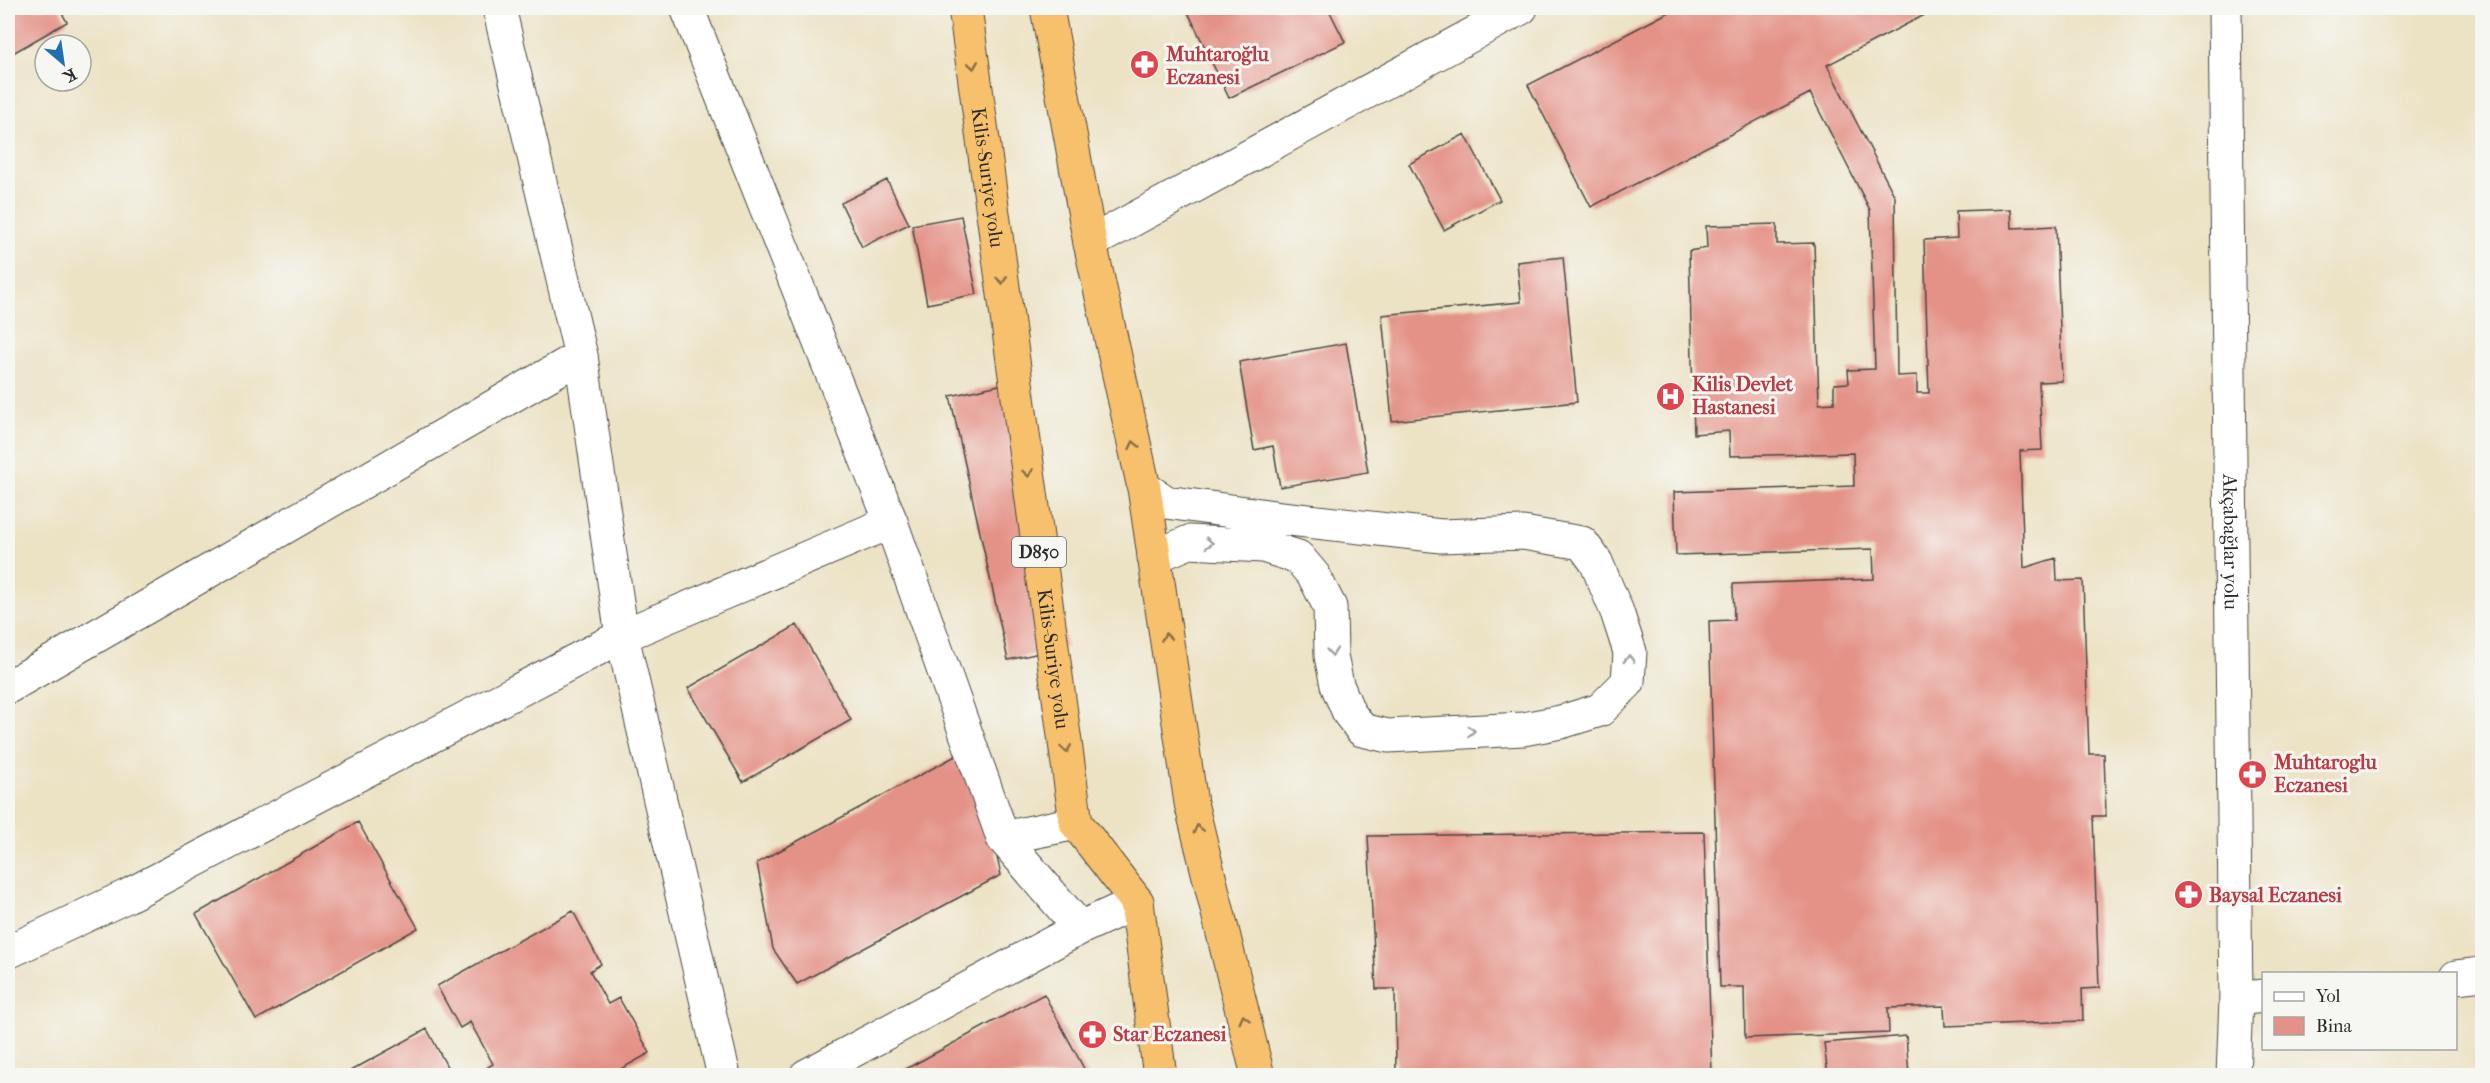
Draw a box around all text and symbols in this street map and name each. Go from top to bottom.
north arrow [33,33,93,93]
place label: Muhtaroğlu Eczanesi [1165,43,1269,89]
pharmacy icon: Muhtaroğlu Eczanesi [1129,49,1161,81]
one-way arrow [967,61,979,70]
text: K [59,65,80,87]
street label: Kilis-Suriye yolu [967,106,1009,250]
one-way arrow [996,275,1008,284]
place label: Kilis Devlet Hastanesi [1692,373,1794,419]
hospital icon: Kilis Devlet Hastanesi [1655,380,1687,412]
one-way arrow [1128,440,1141,450]
one-way arrow [1022,468,1034,477]
street label: Akçabağlar yolu [2219,473,2243,611]
road number: D850 [1012,537,1066,567]
one-way arrow [1205,537,1214,550]
street label: Kilis-Suriye yolu [1033,587,1075,731]
one-way arrow [1160,632,1173,642]
one-way arrow [1325,647,1338,656]
one-way arrow [1623,654,1635,663]
one-way arrow [1466,725,1475,738]
one-way arrow [1059,745,1071,754]
place label: Muhtaroglu Eczanesi [2273,751,2377,797]
pharmacy icon: Muhtaroglu Eczanesi [2237,758,2269,790]
one-way arrow [1192,824,1205,834]
pharmacy icon: Baysal Eczanesi [2172,879,2204,911]
place label: Baysal Eczanesi [2209,884,2343,907]
legend [2262,972,2457,1050]
text: Yol [2315,986,2341,1007]
one-way arrow [1239,1014,1252,1024]
text: Bina [2316,1016,2352,1037]
pharmacy icon: Star Eczanesi [1076,1018,1108,1050]
place label: Star Eczanesi [1113,1023,1227,1046]

